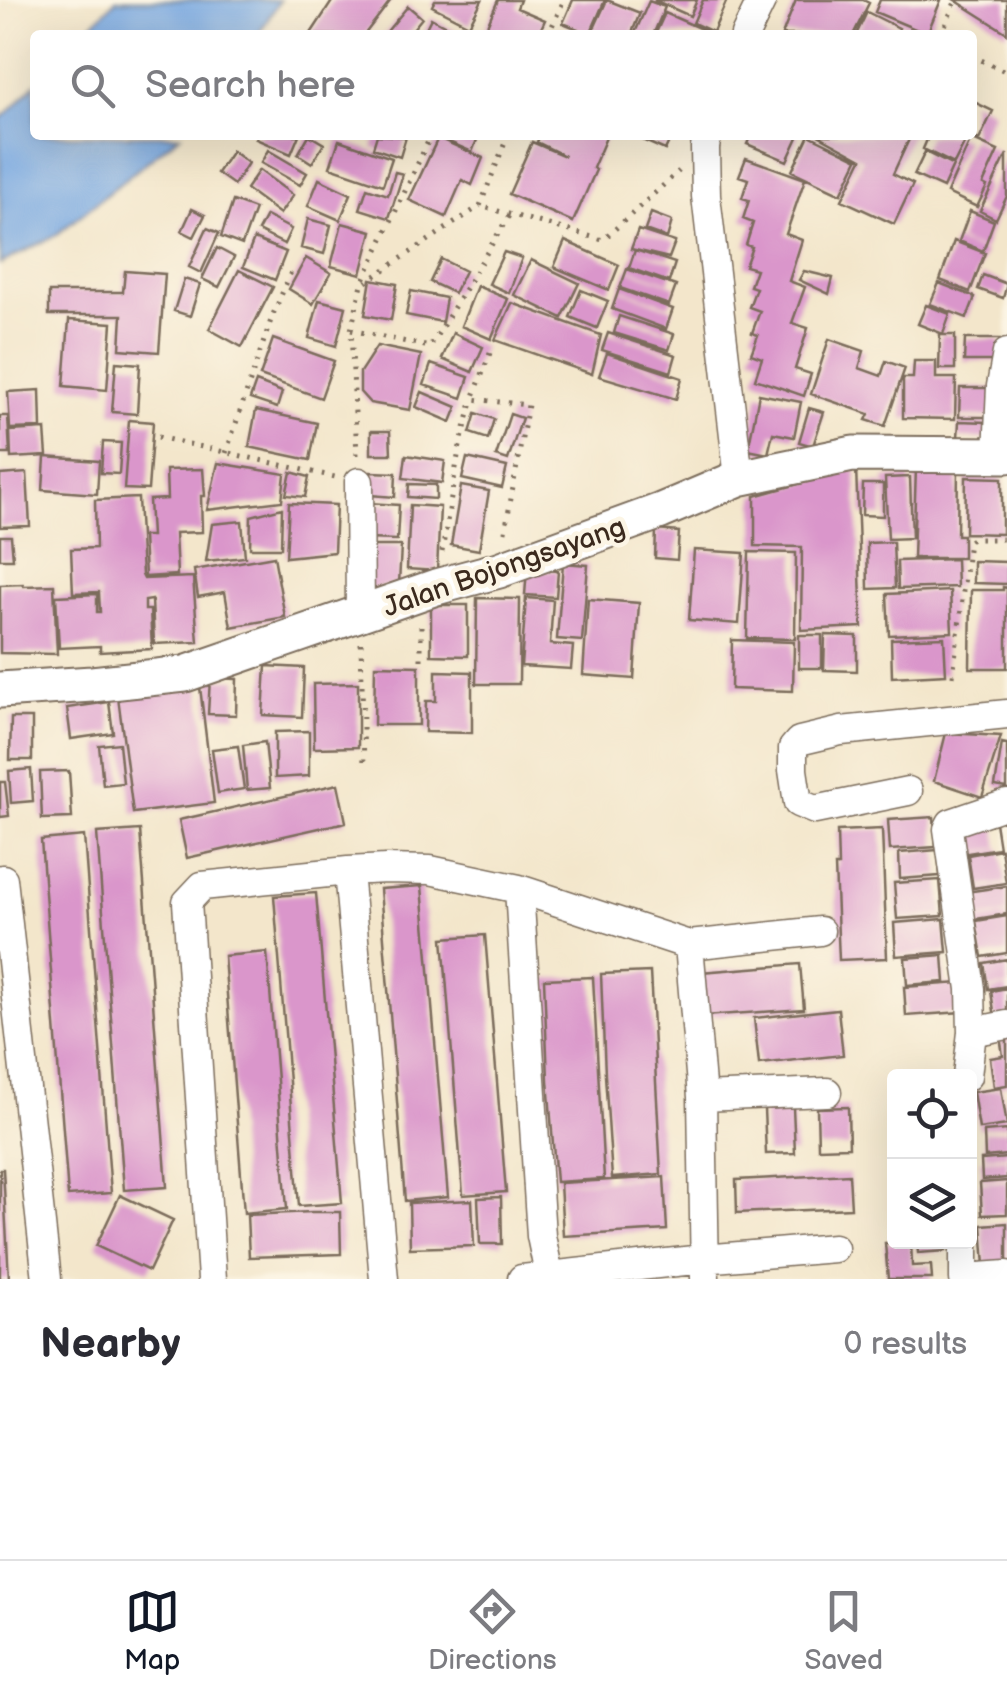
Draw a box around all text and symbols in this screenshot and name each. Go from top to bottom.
search box [30,30,977,140]
icon: search [65,58,120,113]
text: Search here [145,63,356,108]
street label: Jalan Bojongsayang [379,511,630,624]
map controls [887,1069,977,1249]
button: locate [887,1069,977,1159]
button: layers [887,1159,977,1249]
text: Nearby [40,1319,180,1370]
text: 0 results [844,1325,967,1364]
tab: Map [124,1584,180,1677]
tab: Directions [428,1584,557,1677]
tab: Saved [805,1584,883,1677]

